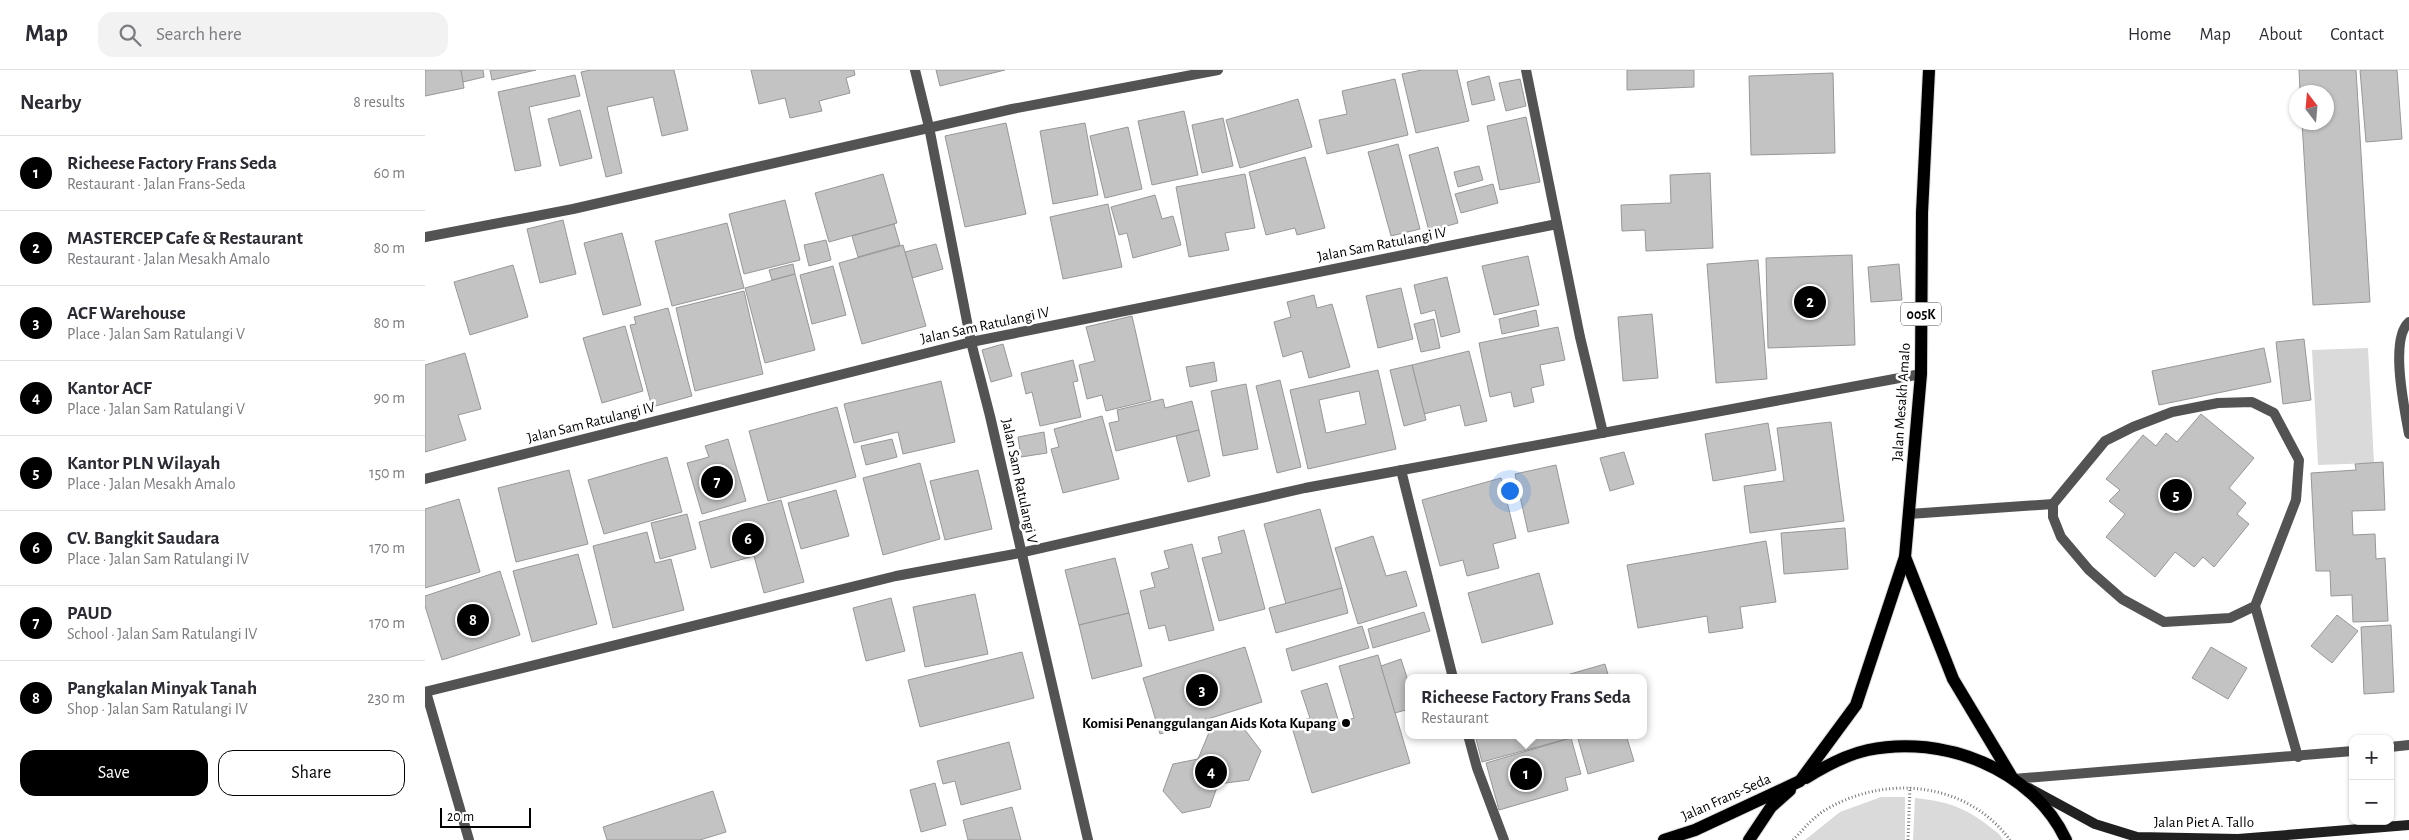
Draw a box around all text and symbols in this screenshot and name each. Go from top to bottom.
search box [98,12,448,57]
icon: search [116,21,144,49]
text: Map [25,22,68,46]
text: Search here [156,25,242,44]
text: Home [2128,26,2171,44]
text: Map [2199,26,2231,44]
text: About [2259,26,2302,44]
text: Contact [2330,26,2384,44]
north arrow [2289,85,2334,130]
text: Nearby [20,92,81,113]
text: 8 results [353,94,405,110]
text: Richeese Factory Frans Seda [67,154,277,173]
text: 1 [33,165,39,181]
text: 60 m [374,165,405,181]
text: Restaurant · Jalan Frans-Seda [67,176,246,192]
street label: Jalan Sam Ratulangi IV [1316,225,1448,264]
text: MASTERCEP Cafe & Restaurant [67,229,303,248]
text: 2 [32,240,40,256]
text: 80 m [374,240,405,256]
text: Restaurant · Jalan Mesakh Amalo [67,251,270,267]
pin: 2 [1794,283,1826,321]
road number: 005K [1901,302,1941,325]
text: ACF Warehouse [67,304,186,323]
street label: Jalan Sam Ratulangi IV [919,304,1051,346]
text: 3 [33,315,39,331]
text: 80 m [374,315,405,331]
text: Place · Jalan Sam Ratulangi V [67,326,245,342]
street label: Jalan Mesakh Amalo [1890,342,1913,462]
text: Kantor ACF [67,379,152,398]
text: 4 [32,390,40,406]
text: 90 m [374,390,405,406]
street label: Jalan Sam Ratulangi IV [526,399,657,446]
text: Place · Jalan Sam Ratulangi V [67,401,245,417]
street label: Jalan Sam Ratulangi V [999,417,1040,546]
text: Kantor PLN Wilayah [67,454,220,473]
pin: 7 [701,463,733,501]
text: 5 [33,465,39,481]
text: 150 m [369,465,405,481]
text: Place · Jalan Mesakh Amalo [67,476,236,492]
pin: 5 [2160,476,2192,514]
your location [1497,478,1523,504]
pin: 6 [732,520,764,558]
text: CV. Bangkit Saudara [67,529,220,548]
text: 6 [32,540,40,556]
text: 170 m [369,540,405,556]
text: Place · Jalan Sam Ratulangi IV [67,551,249,567]
pin: 8 [457,601,489,639]
text: PAUD [67,604,112,623]
text: 7 [33,615,39,631]
text: 170 m [369,615,405,631]
text: School · Jalan Sam Ratulangi IV [67,626,257,642]
pin: 3 [1186,671,1218,709]
popup [1405,674,1647,739]
text: Pangkalan Minyak Tanah [67,679,257,698]
text: Richeese Factory Frans Seda [1421,688,1631,707]
text: 8 [32,690,40,706]
text: 230 m [367,690,405,706]
text: Shop · Jalan Sam Ratulangi IV [67,701,248,717]
text: Restaurant [1421,710,1489,726]
place label: Komisi Penanggulangan Aids Kota Kupang [1082,716,1336,731]
marker: Komisi Penanggulangan Aids Kota Kupang [1340,717,1352,729]
map controls [2349,735,2394,825]
button: + [2349,735,2394,780]
button: Save [20,750,208,796]
button: Share [218,750,405,796]
pin: 4 [1195,753,1227,791]
pin: 1 [1510,755,1542,793]
street label: Jalan Frans-Seda [1679,771,1773,824]
button: − [2349,780,2394,825]
scale bar [440,805,531,828]
text: 20 m [447,810,474,824]
street label: Jalan Piet A. Tallo [2154,815,2254,830]

